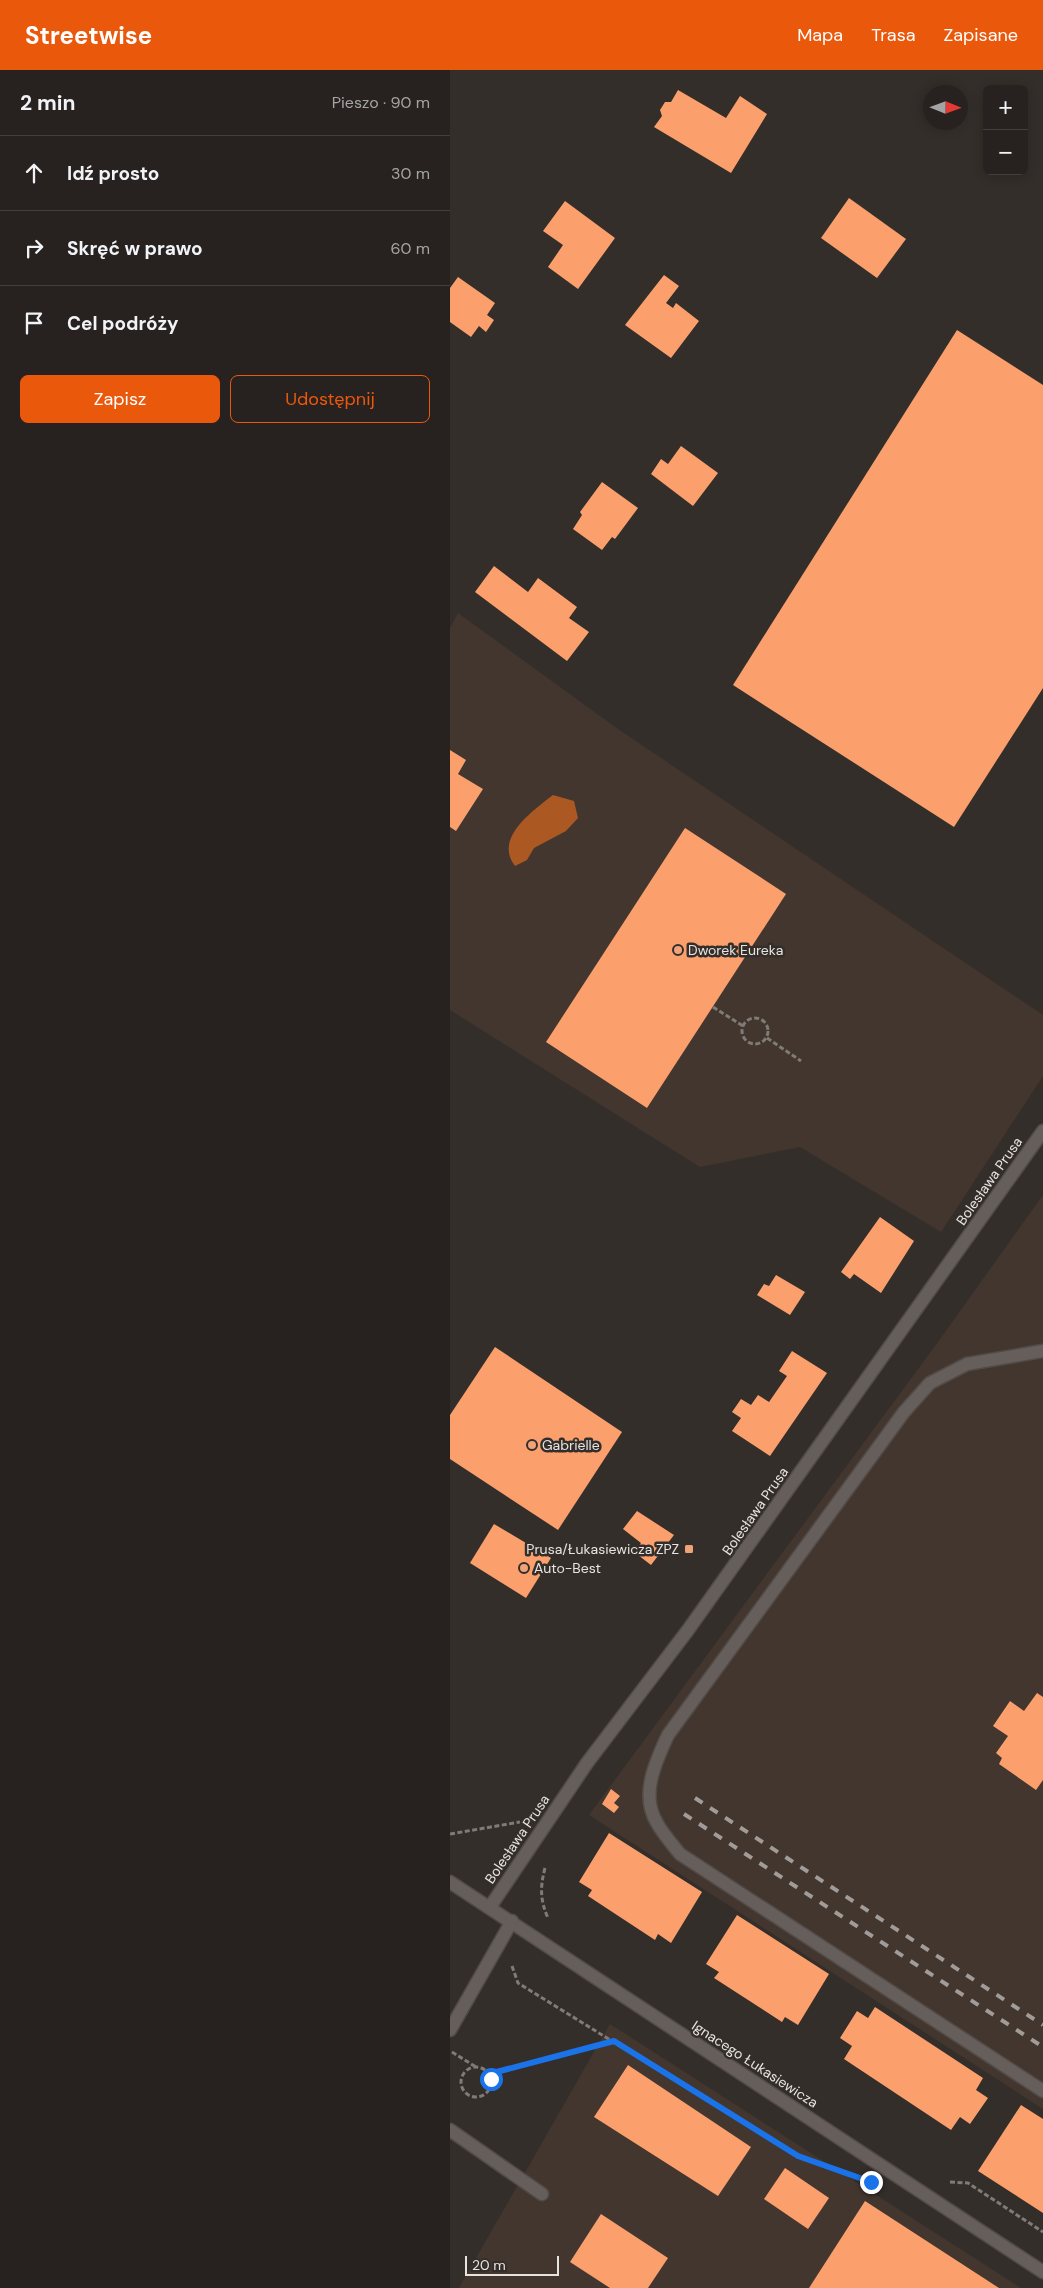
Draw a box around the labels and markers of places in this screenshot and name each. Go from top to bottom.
place label: Dworek Eureka [688,941,783,959]
marker: Dworek Eureka [672,944,684,956]
place label: Gabrielle [542,1436,600,1454]
marker: Gabrielle [526,1439,538,1451]
place label: Prusa/Łukasiewicza ZPZ [526,1540,679,1558]
marker: Prusa/Łukasiewicza ZPZ [683,1543,695,1555]
place label: Auto-Best [534,1559,601,1577]
marker: Auto-Best [518,1562,530,1574]

